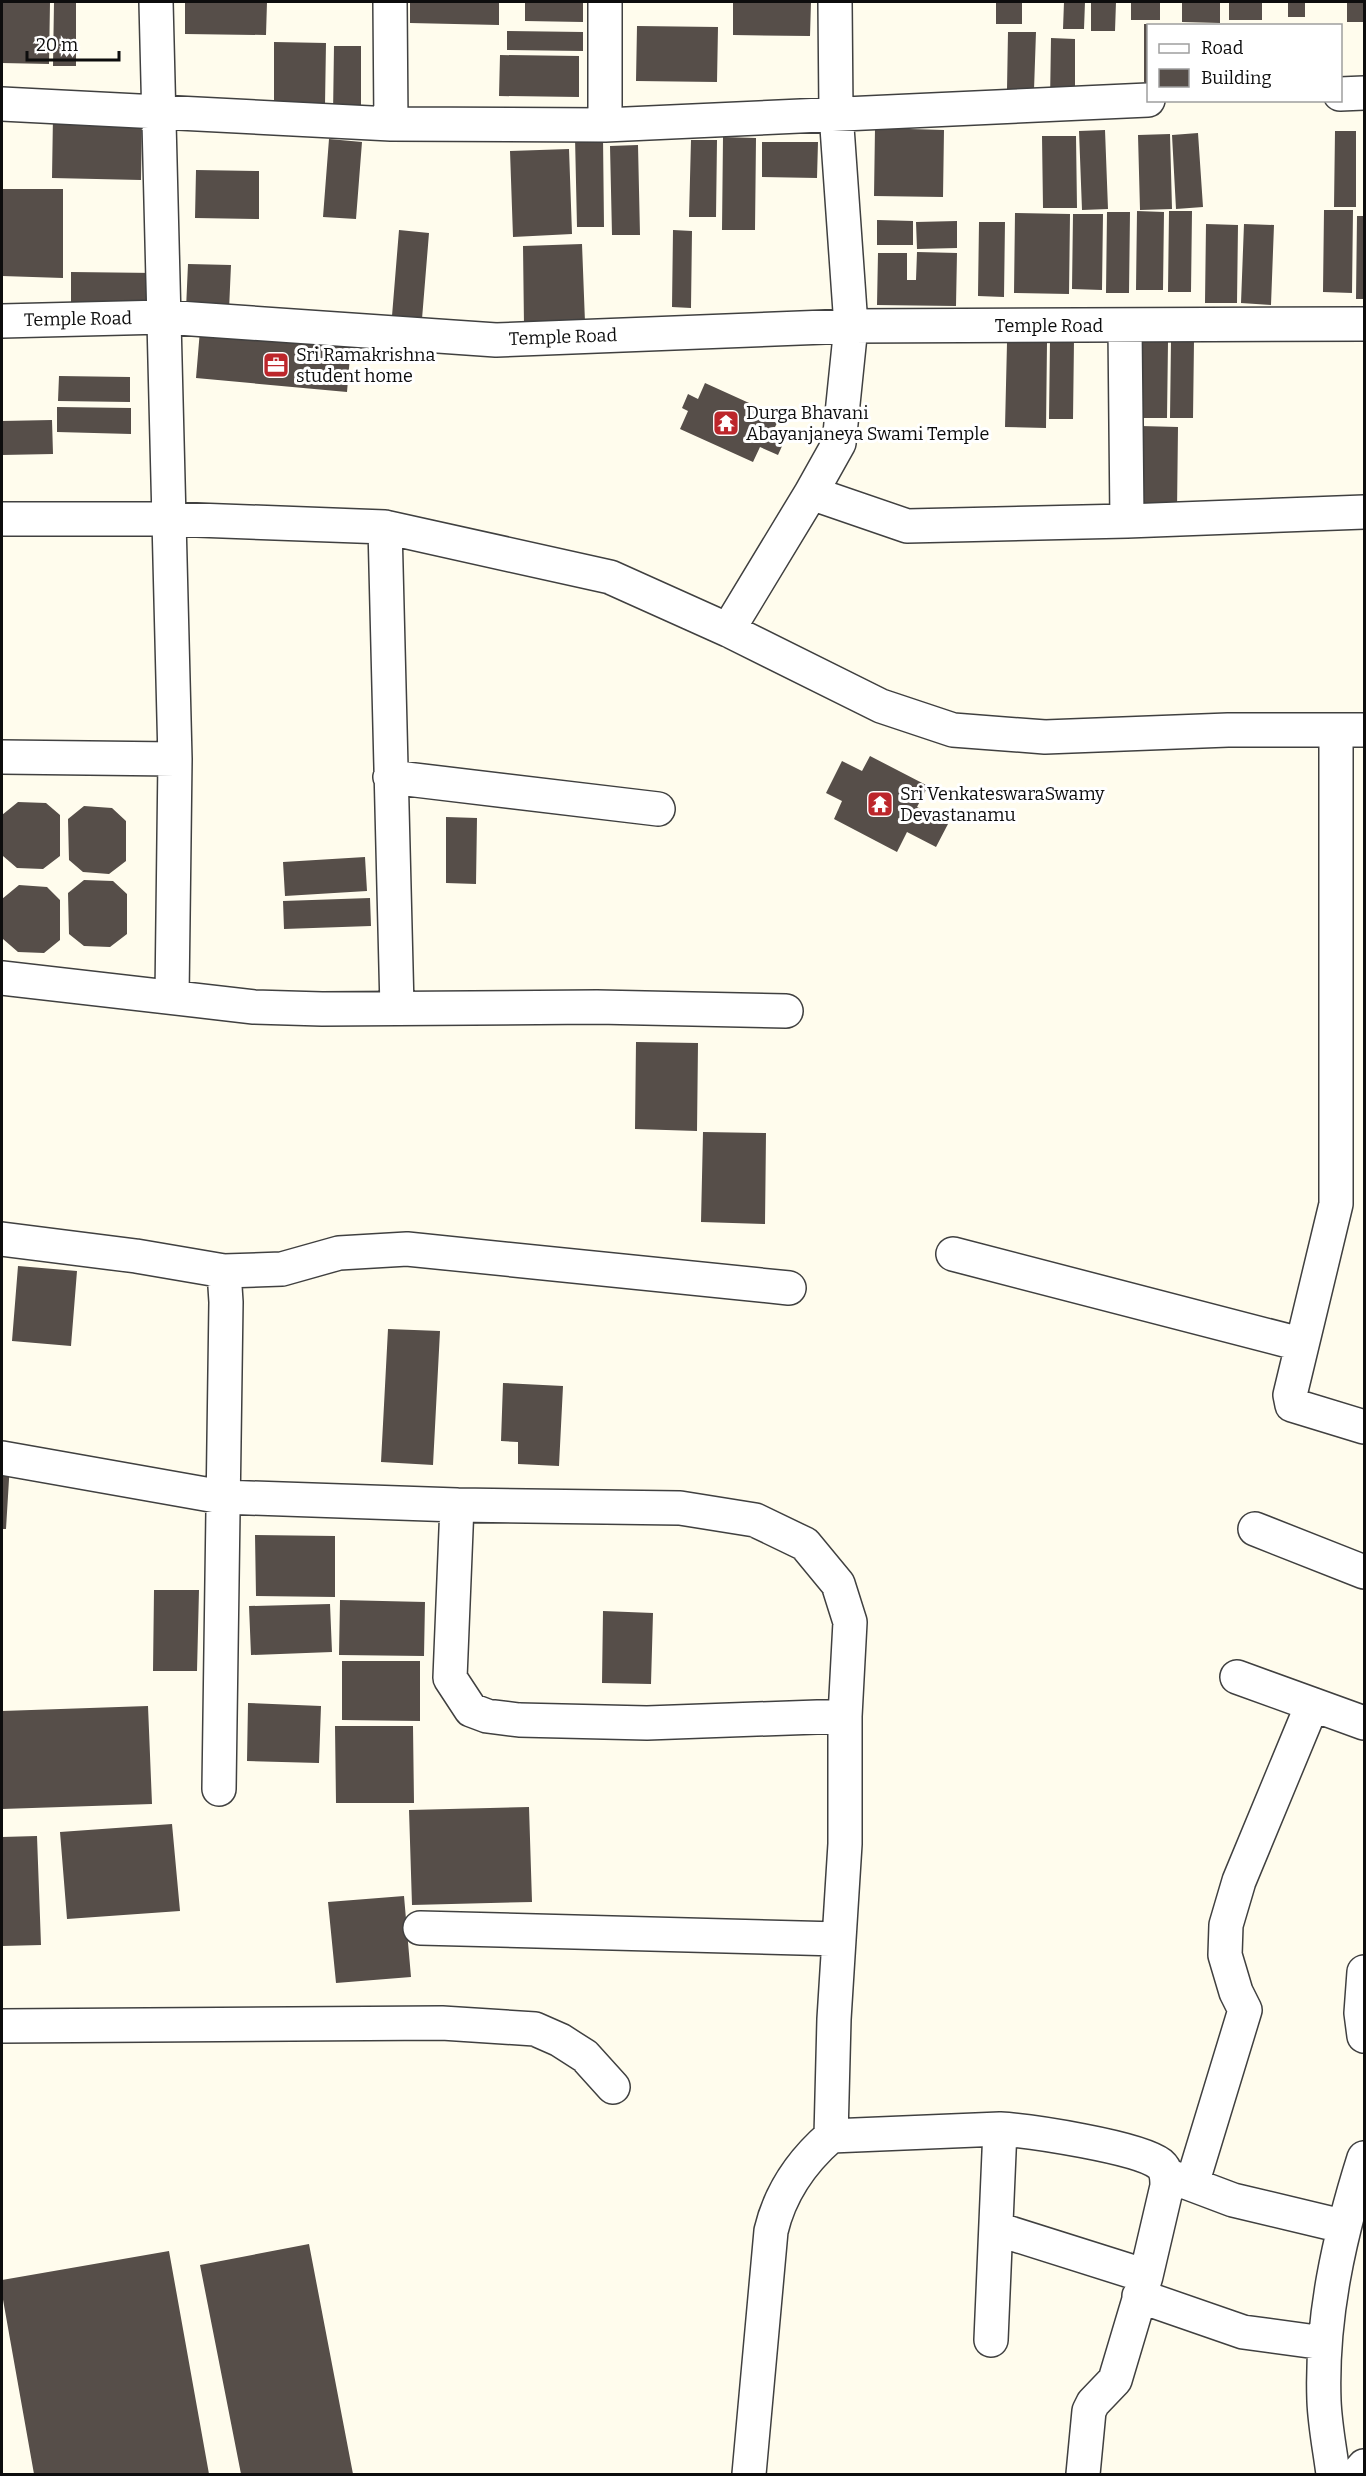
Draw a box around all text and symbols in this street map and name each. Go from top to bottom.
scale bar [27,24,118,62]
legend [1147,24,1342,102]
text: 20 m [36,34,78,56]
text: Road [1201,37,1244,59]
text: Building [1201,67,1272,89]
street label: Temple Road [24,307,133,331]
street label: Temple Road [995,315,1103,337]
street label: Temple Road [508,324,618,350]
place label: Sri Ramakrishna student home [296,344,435,387]
office icon: Sri Ramakrishna student home [261,350,291,380]
place label: Durga Bhavani Abayanjaneya Swami Temple [746,402,989,445]
temple icon: Durga Bhavani Abayanjaneya Swami Temple [711,408,741,438]
place label: Sri VenkateswaraSwamy Devastanamu [900,783,1105,826]
temple icon: Sri VenkateswaraSwamy Devastanamu [865,789,895,819]

